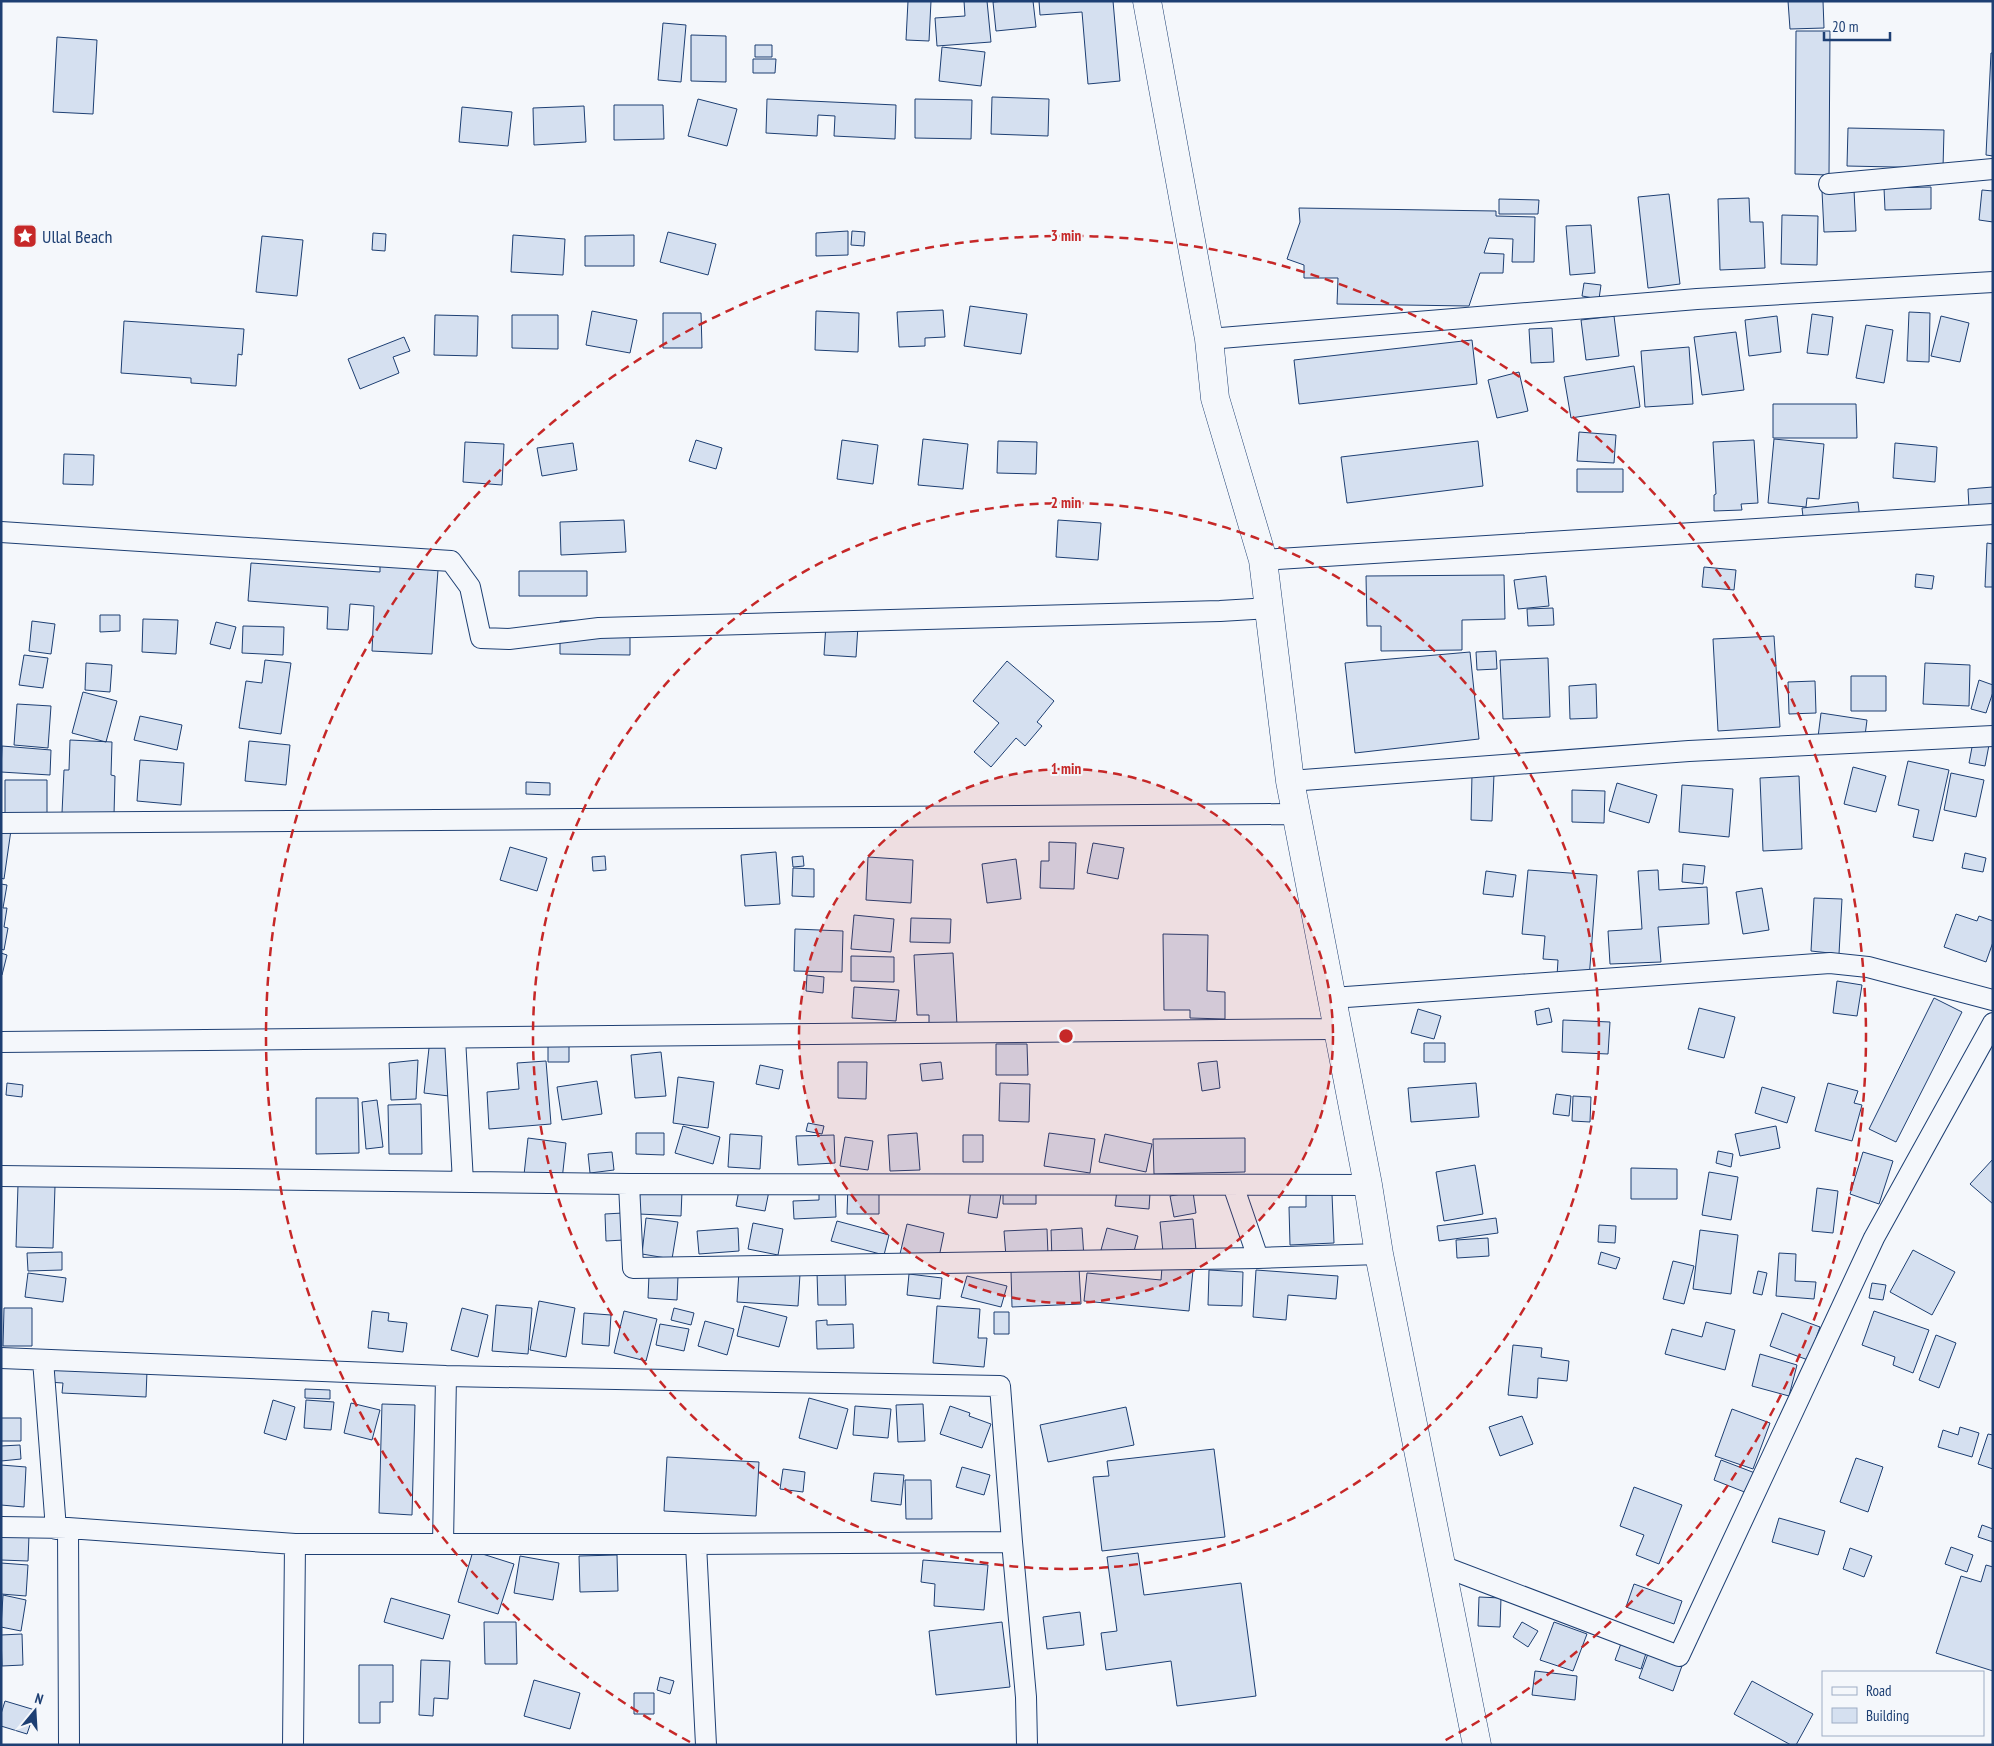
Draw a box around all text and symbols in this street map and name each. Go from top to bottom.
scale bar [1824,10,1890,42]
text: 20 m [1832,17,1858,36]
place icon: Ullal Beach [12,223,38,249]
place label: Ullal Beach [42,225,112,248]
text: 3 min [1051,226,1081,245]
text: 2 min [1051,493,1081,512]
text: 1 min [1051,759,1081,778]
centre of rings [1057,1027,1075,1045]
legend [1822,1671,1984,1736]
text: Road [1866,1681,1892,1700]
north arrow [10,1686,60,1736]
text: N [33,1689,45,1708]
text: Building [1866,1706,1909,1725]

